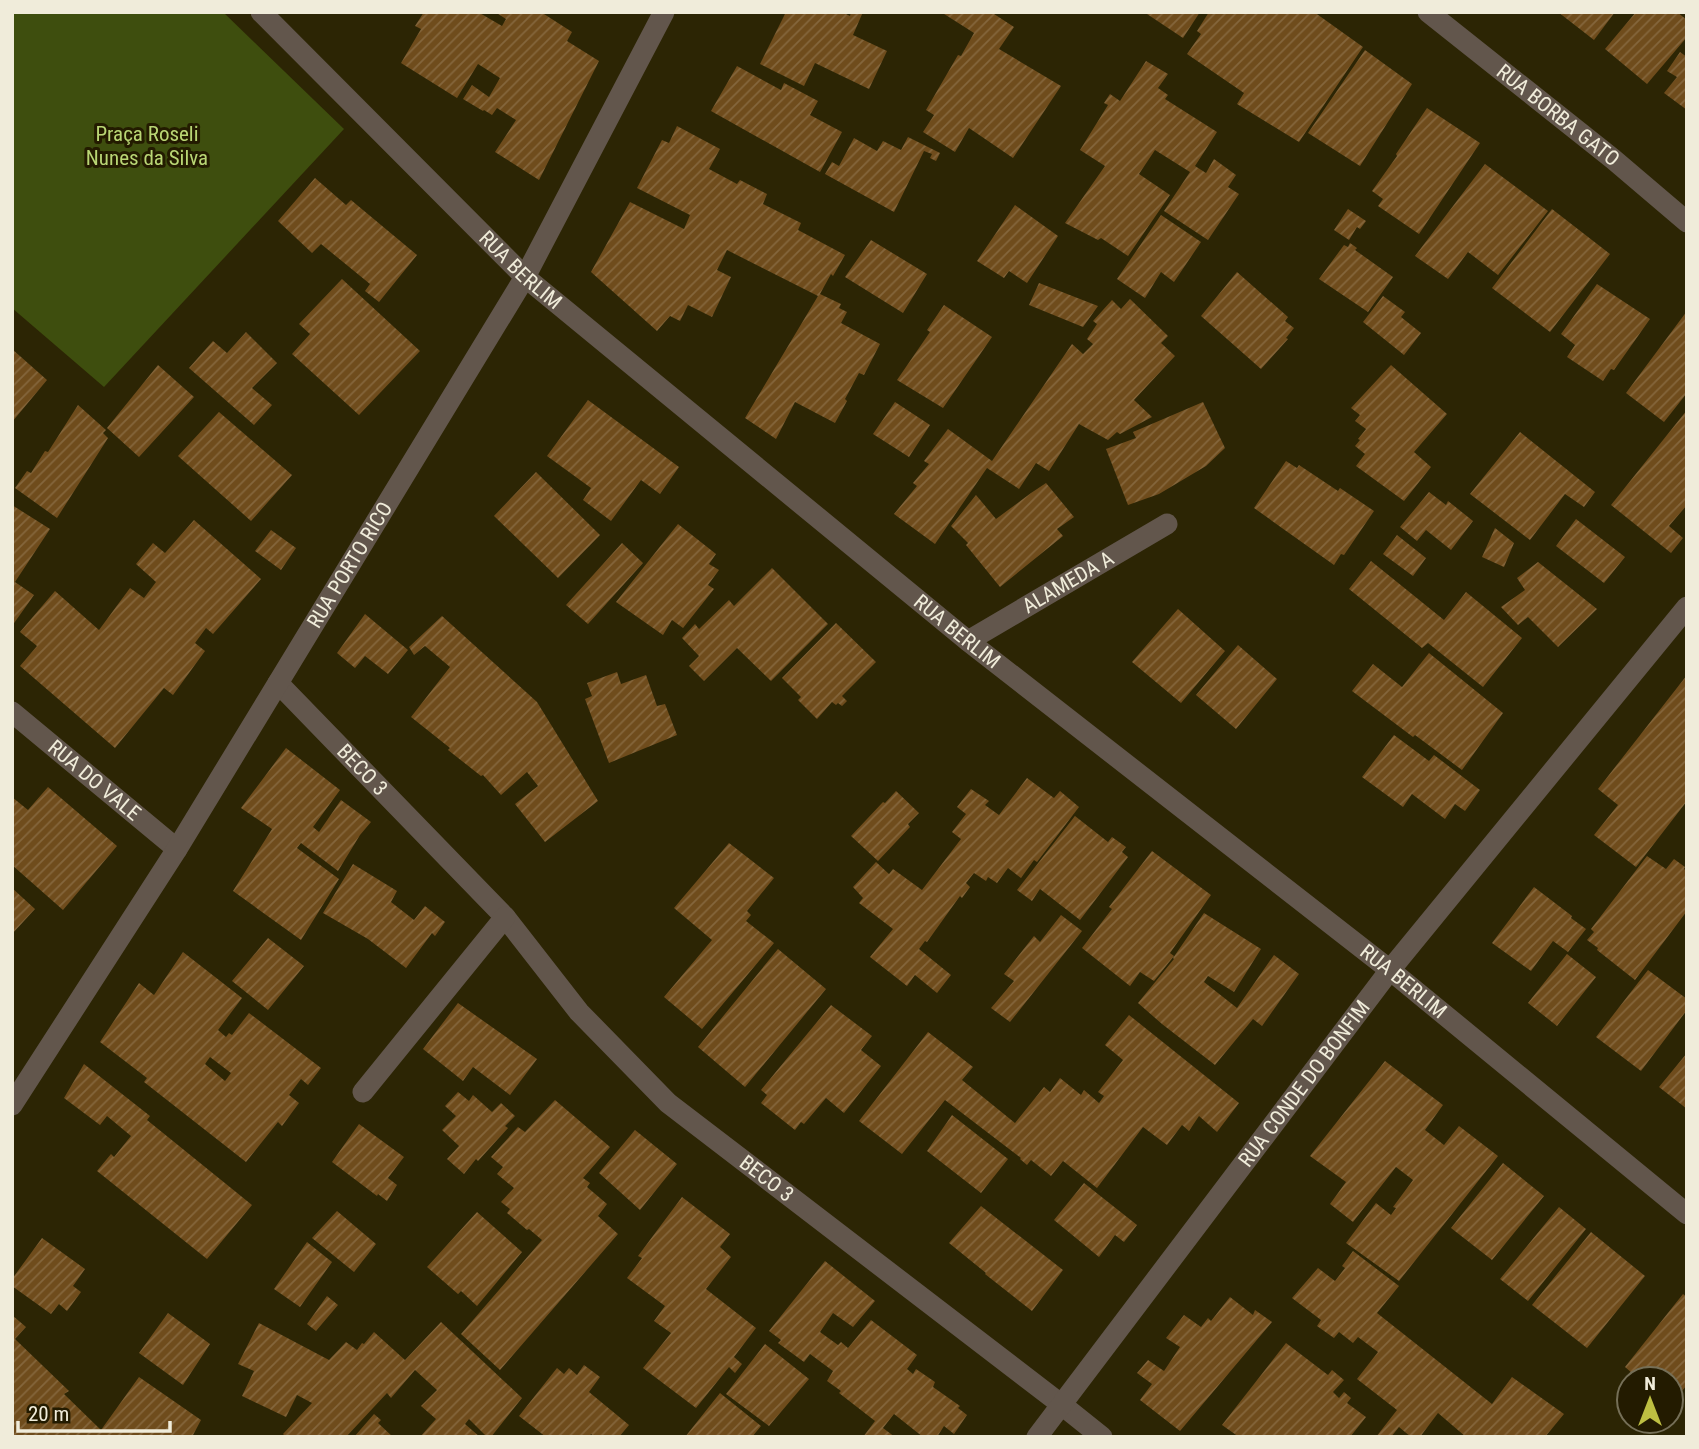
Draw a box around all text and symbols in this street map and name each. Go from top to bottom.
street label: RUA BORBA GATO [1492,59,1624,171]
park label: Praça Roseli Nunes da Silva [86,122,208,170]
street label: RUA BERLIM [474,226,567,314]
street label: RUA PORTO RICO [302,498,397,632]
street label: ALAMEDA A [1018,546,1118,618]
street label: RUA BERLIM [909,590,1005,674]
street label: RUA DO VALE [43,735,145,826]
street label: BECO 3 [332,739,392,800]
street label: RUA BERLIM [1355,939,1451,1023]
street label: RUA CONDE DO BONFIM [1234,996,1375,1172]
street label: BECO 3 [735,1150,798,1207]
north arrow [1615,1365,1685,1435]
text: N [1644,1372,1656,1395]
scale bar [18,1390,170,1434]
text: 20 m [28,1402,69,1426]

